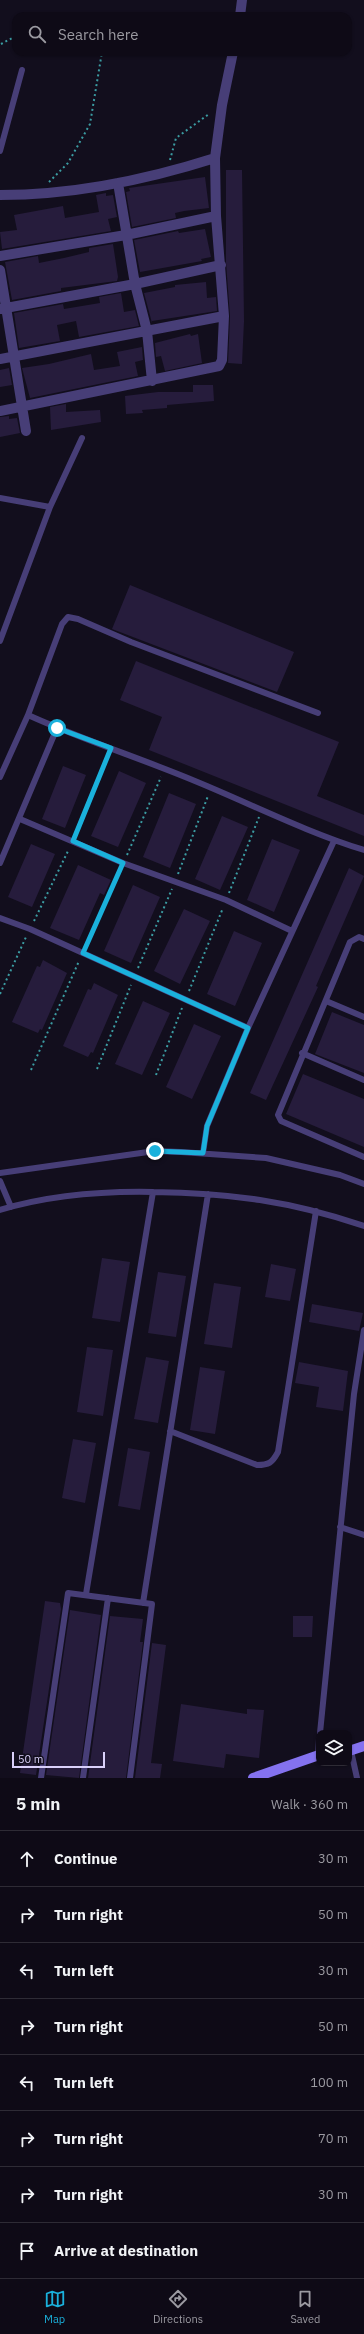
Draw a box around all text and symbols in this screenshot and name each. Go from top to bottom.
search box [12,12,352,56]
icon: search [26,23,48,45]
text: Search here [58,25,138,44]
route start [48,719,66,737]
route end [146,1142,164,1160]
map controls [316,1730,352,1766]
button: layers [316,1730,352,1766]
scale bar [12,1750,105,1769]
text: 50 m [18,1752,43,1766]
text: 5 min [16,1793,60,1815]
text: Walk · 360 m [271,1796,348,1813]
icon: ahead [16,1848,38,1870]
text: Continue [54,1849,118,1868]
text: 30 m [318,1850,348,1867]
icon: right [16,1904,38,1926]
text: Turn right [54,1905,123,1924]
text: 50 m [318,1906,348,1923]
icon: left [16,1960,38,1982]
text: Turn left [54,1961,114,1980]
text: 30 m [318,1962,348,1979]
icon: right [16,2016,38,2038]
text: Turn right [54,2017,123,2036]
text: 50 m [318,2018,348,2035]
icon: left [16,2072,38,2094]
text: Turn left [54,2073,114,2092]
text: 100 m [310,2074,348,2091]
icon: right [16,2128,38,2150]
text: Turn right [54,2129,123,2148]
text: 70 m [318,2130,348,2147]
icon: right [16,2184,38,2206]
text: Turn right [54,2185,123,2204]
text: 30 m [318,2186,348,2203]
icon: arrive [16,2240,38,2262]
text: Arrive at destination [54,2241,198,2260]
tab: Map [44,2288,66,2326]
tab: Directions [153,2288,203,2326]
tab: Saved [290,2288,320,2326]

